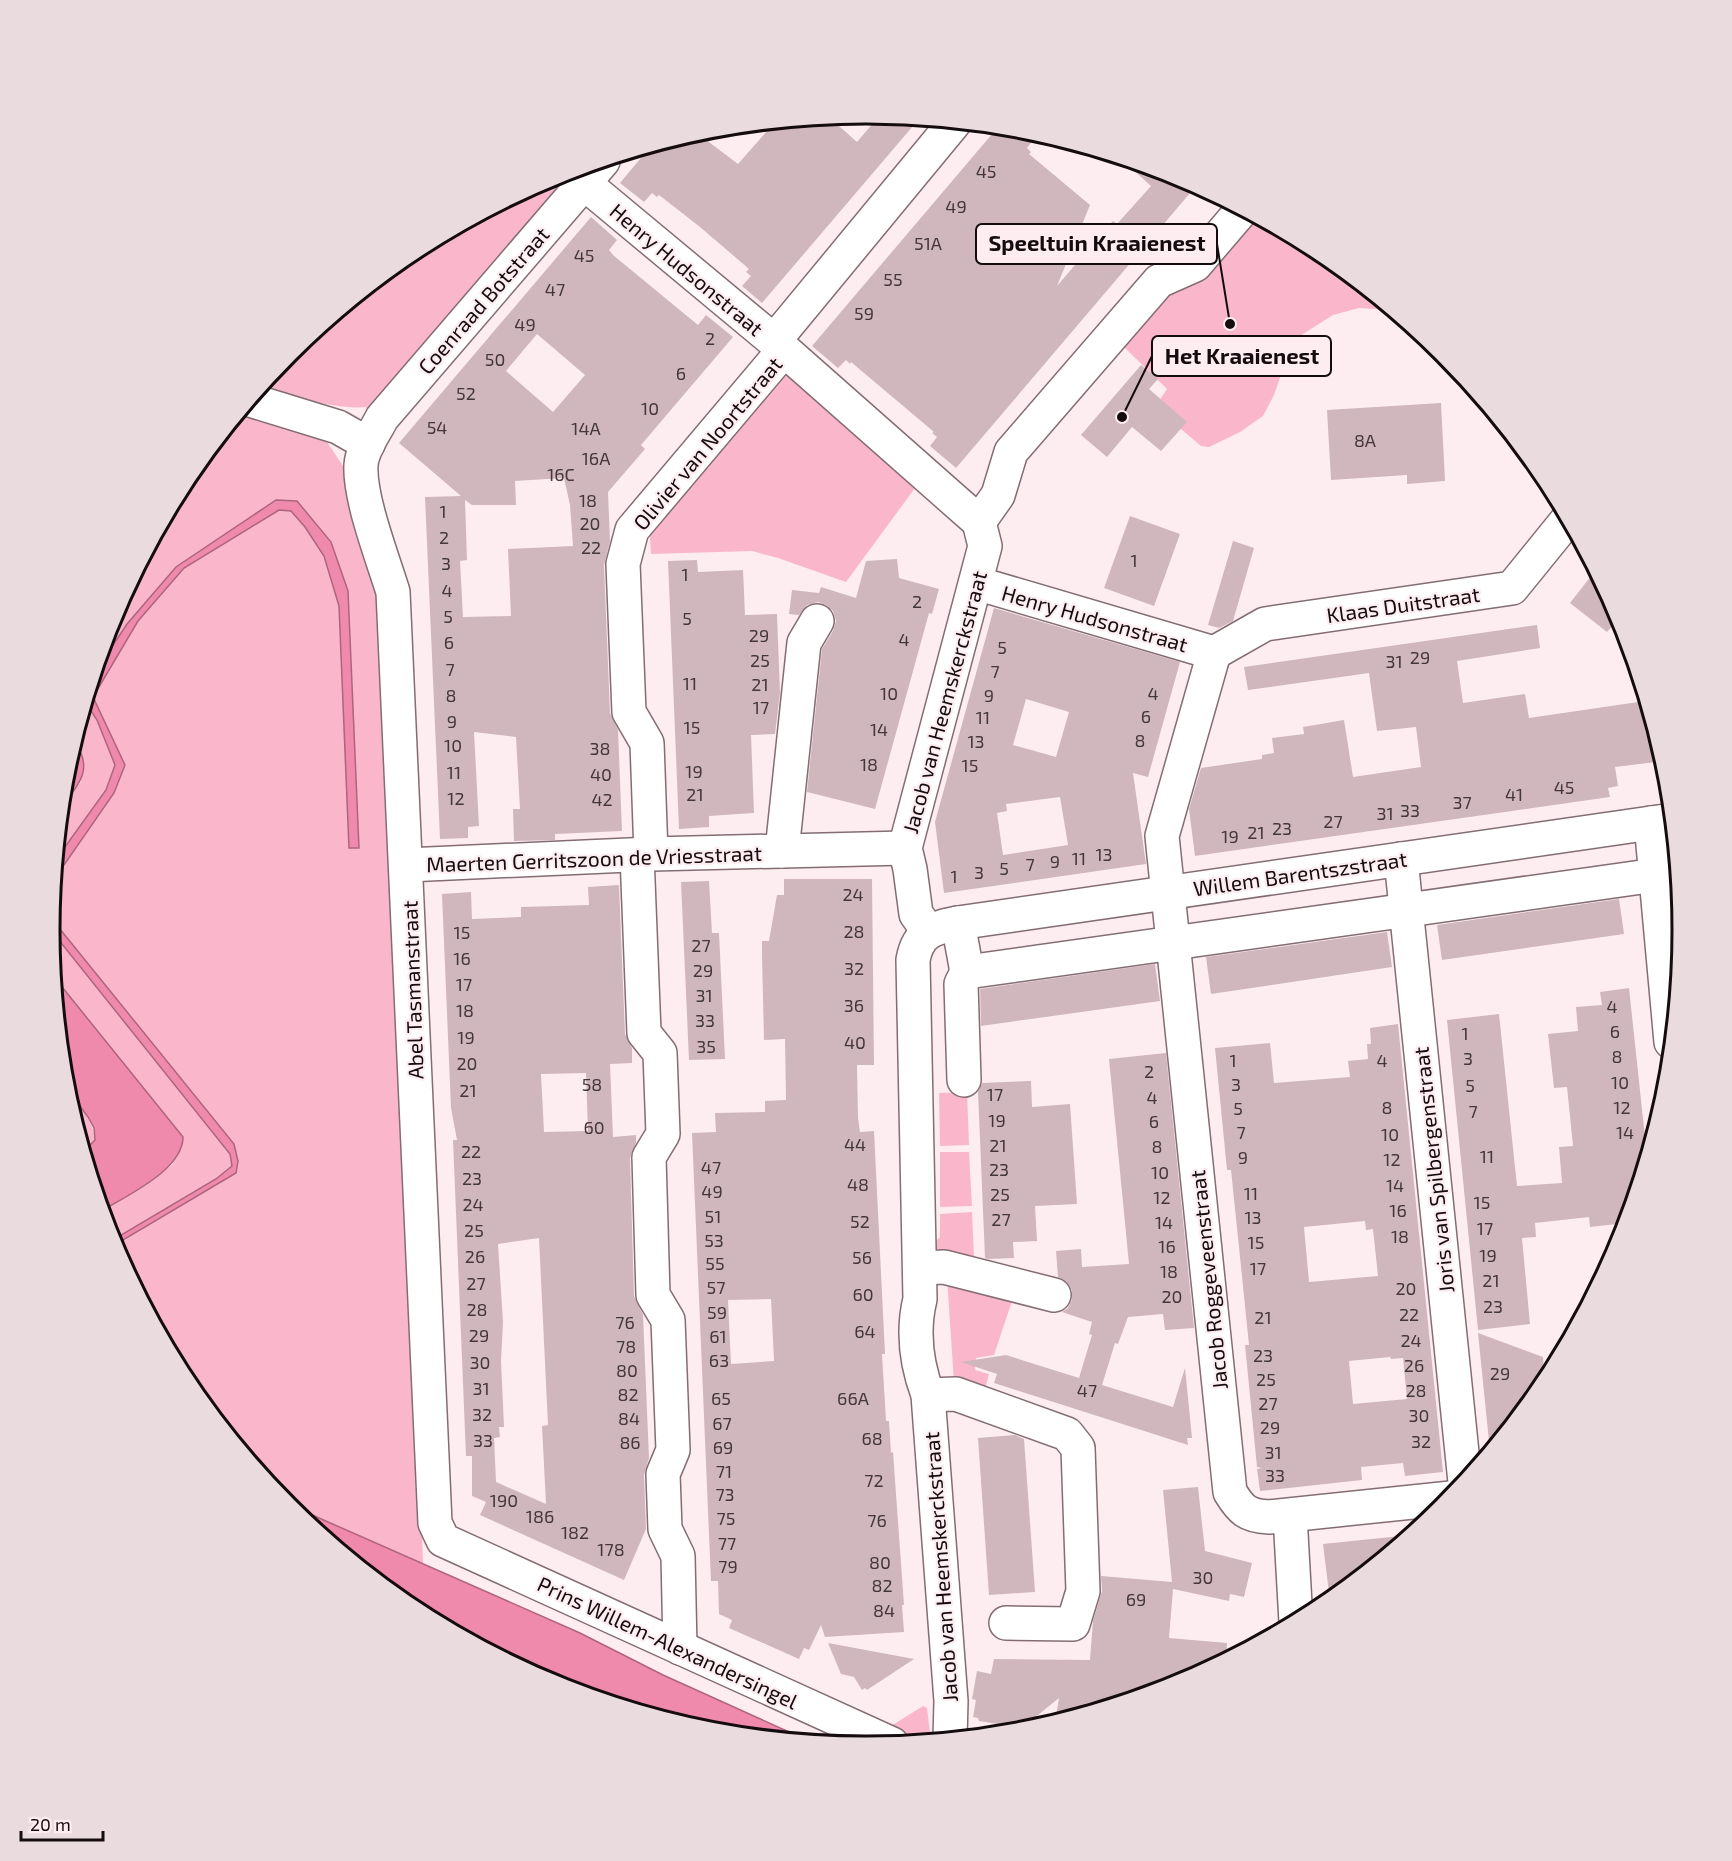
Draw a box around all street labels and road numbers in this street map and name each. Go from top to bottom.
street label: Henry Hudsonstraat [605,198,769,340]
street label: Coenraad Botstraat [412,221,554,379]
street label: Olivier van Noortstraat [627,351,787,535]
street label: Jacob van Heemskerckstraat [897,568,991,836]
street label: Henry Hudsonstraat [999,579,1191,657]
street label: Klaas Duitstraat [1325,581,1481,627]
street label: Maerten Gerritszoon de Vriesstraat [426,840,762,876]
street label: Willem Barentszstraat [1191,846,1409,900]
street label: Abel Tasmanstraat [396,900,428,1080]
street label: Joris van Spilbergenstraat [1408,1046,1458,1294]
street label: Jacob Roggeveenstraat [1184,1169,1232,1391]
street label: Jacob van Heemskerckstraat [918,1431,962,1703]
street label: Prins Willem-Alexandersingel [534,1571,803,1714]

